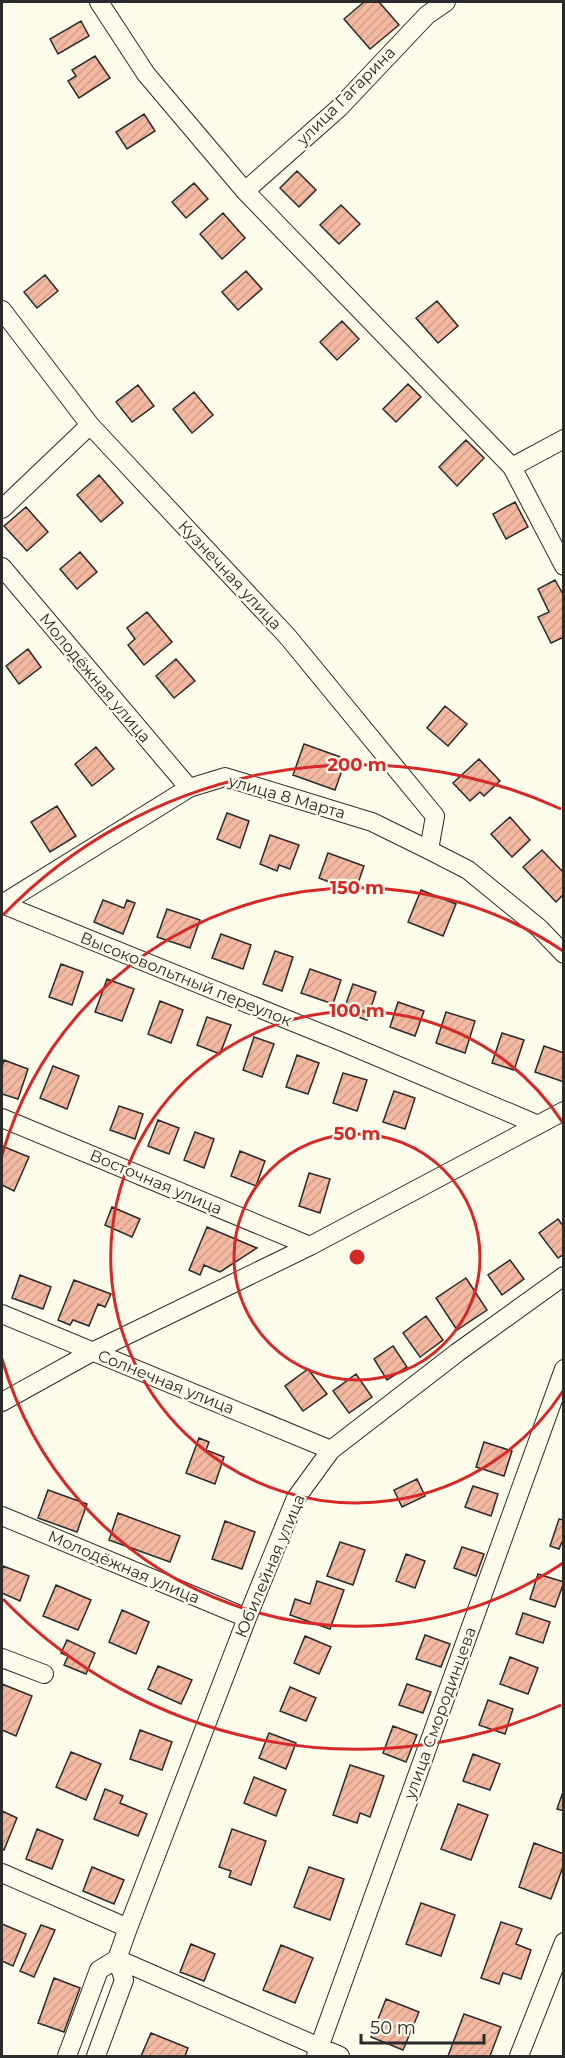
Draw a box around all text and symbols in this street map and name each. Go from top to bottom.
street label: улица Гагарина [292,43,399,150]
street label: Кузнечная улица [174,516,286,634]
street label: Молодёжная улица [35,609,155,747]
text: 200 m [327,754,387,776]
street label: улица 8 Марта [225,771,348,823]
text: 150 m [330,877,384,899]
street label: Высоковольтный переулок [77,928,295,1031]
text: 100 m [329,1000,385,1022]
text: 50 m [334,1123,380,1145]
street label: Восточная улица [87,1146,225,1218]
centre of rings [347,1247,367,1267]
street label: Солнечная улица [95,1346,237,1418]
street label: Юбилейная улица [231,1491,309,1641]
street label: Молодёжная улица [45,1526,203,1608]
street label: улица Смородинцева [400,1624,480,1803]
scale bar [361,2007,484,2045]
text: 50 m [370,2017,416,2039]

